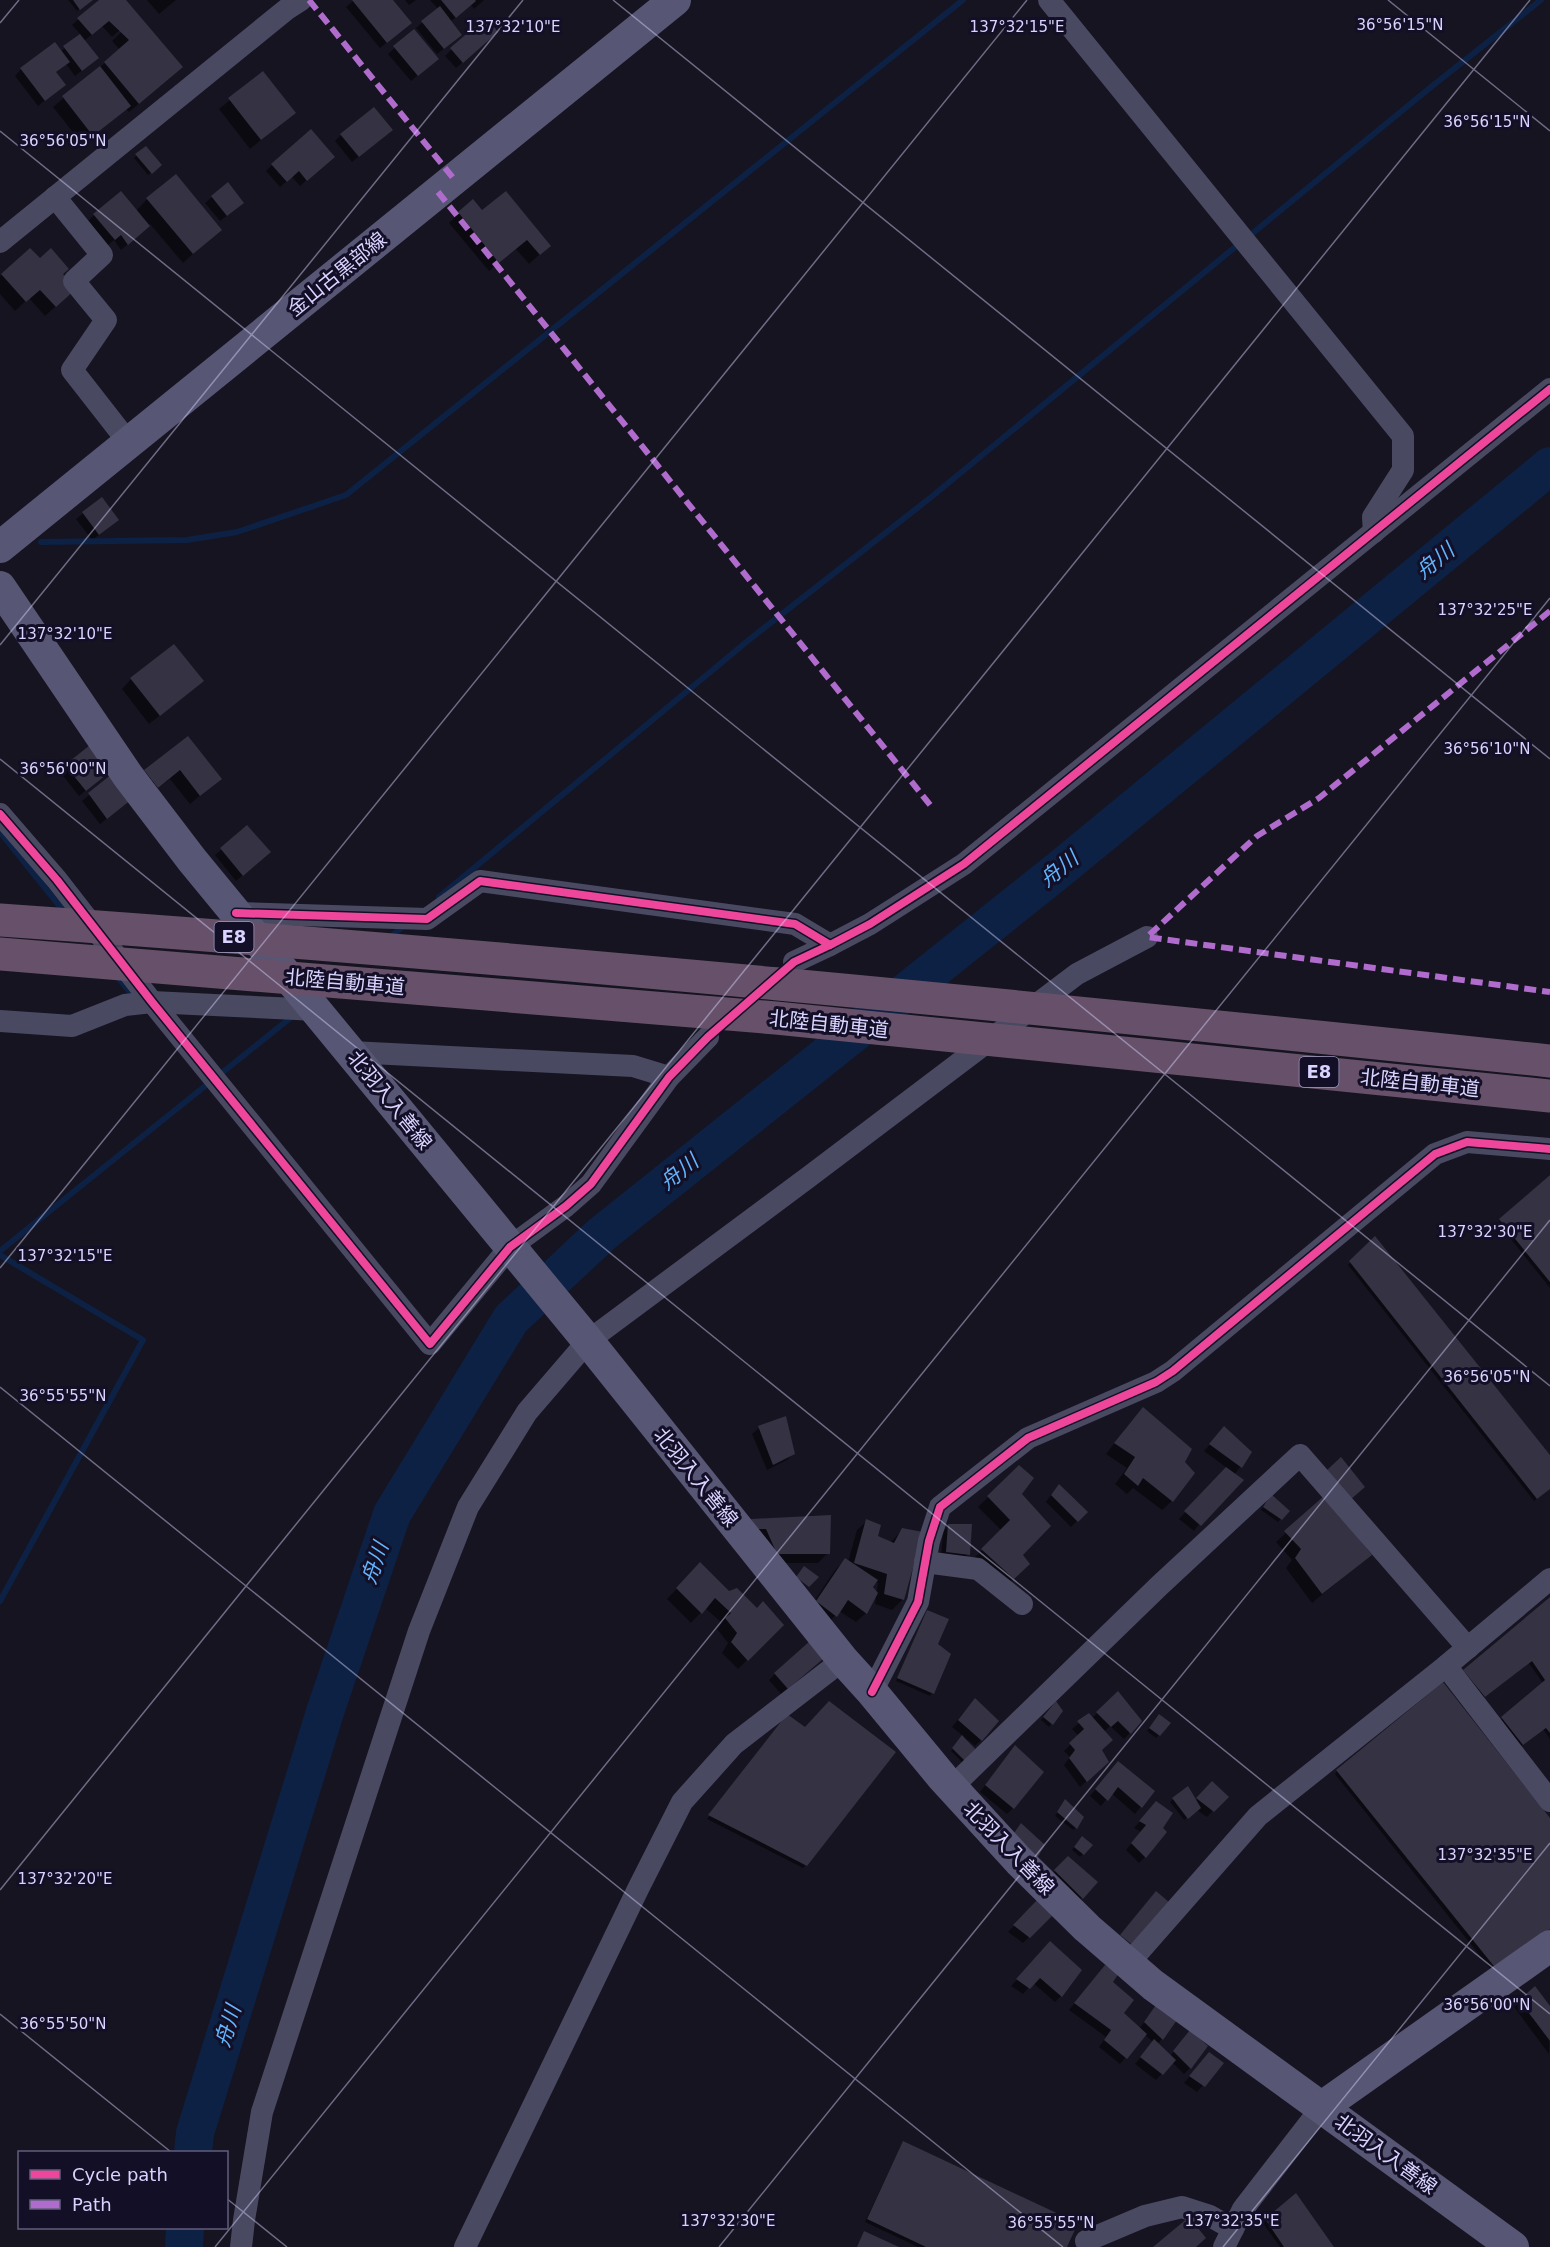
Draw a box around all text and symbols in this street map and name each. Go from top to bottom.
text: 36°56'15"N [1356,16,1444,34]
text: 137°32'10"E [466,18,560,36]
text: 137°32'15"E [970,18,1064,36]
text: 36°56'15"N [1443,113,1531,131]
text: 36°56'05"N [19,132,107,150]
street label: 金山古黒部線 [283,227,391,321]
water label: 舟川 [1411,537,1460,584]
text: 137°32'25"E [1438,601,1532,619]
text: 137°32'10"E [18,625,112,643]
text: 36°56'10"N [1443,740,1531,758]
text: 36°56'00"N [19,760,107,778]
water label: 舟川 [1035,845,1084,892]
road number: E8 [214,922,254,952]
street label: 北陸自動車道 [284,965,406,999]
street label: 北陸自動車道 [768,1006,890,1042]
street label: 北羽入入善線 [343,1046,437,1154]
road number: E8 [1300,1057,1338,1087]
street label: 北陸自動車道 [1359,1065,1481,1101]
water label: 舟川 [655,1148,704,1195]
text: 137°32'30"E [1438,1223,1532,1241]
text: 137°32'15"E [18,1247,112,1265]
text: 36°56'05"N [1443,1368,1531,1386]
text: 36°55'55"N [19,1387,107,1405]
street label: 北羽入入善線 [649,1423,743,1531]
water label: 舟川 [357,1537,394,1587]
street label: 北羽入入善線 [959,1797,1059,1899]
text: 137°32'35"E [1438,1846,1532,1864]
text: 137°32'20"E [18,1870,112,1888]
text: 36°56'00"N [1443,1996,1531,2014]
water label: 舟川 [210,2000,246,2050]
text: 36°55'50"N [19,2015,107,2033]
street label: 北羽入入善線 [1330,2109,1442,2199]
legend [18,2151,228,2229]
text: Cycle path [72,2164,168,2185]
text: Path [72,2194,112,2215]
text: 137°32'30"E [681,2212,775,2230]
text: 137°32'35"E [1185,2212,1279,2230]
text: 36°55'55"N [1007,2214,1095,2232]

